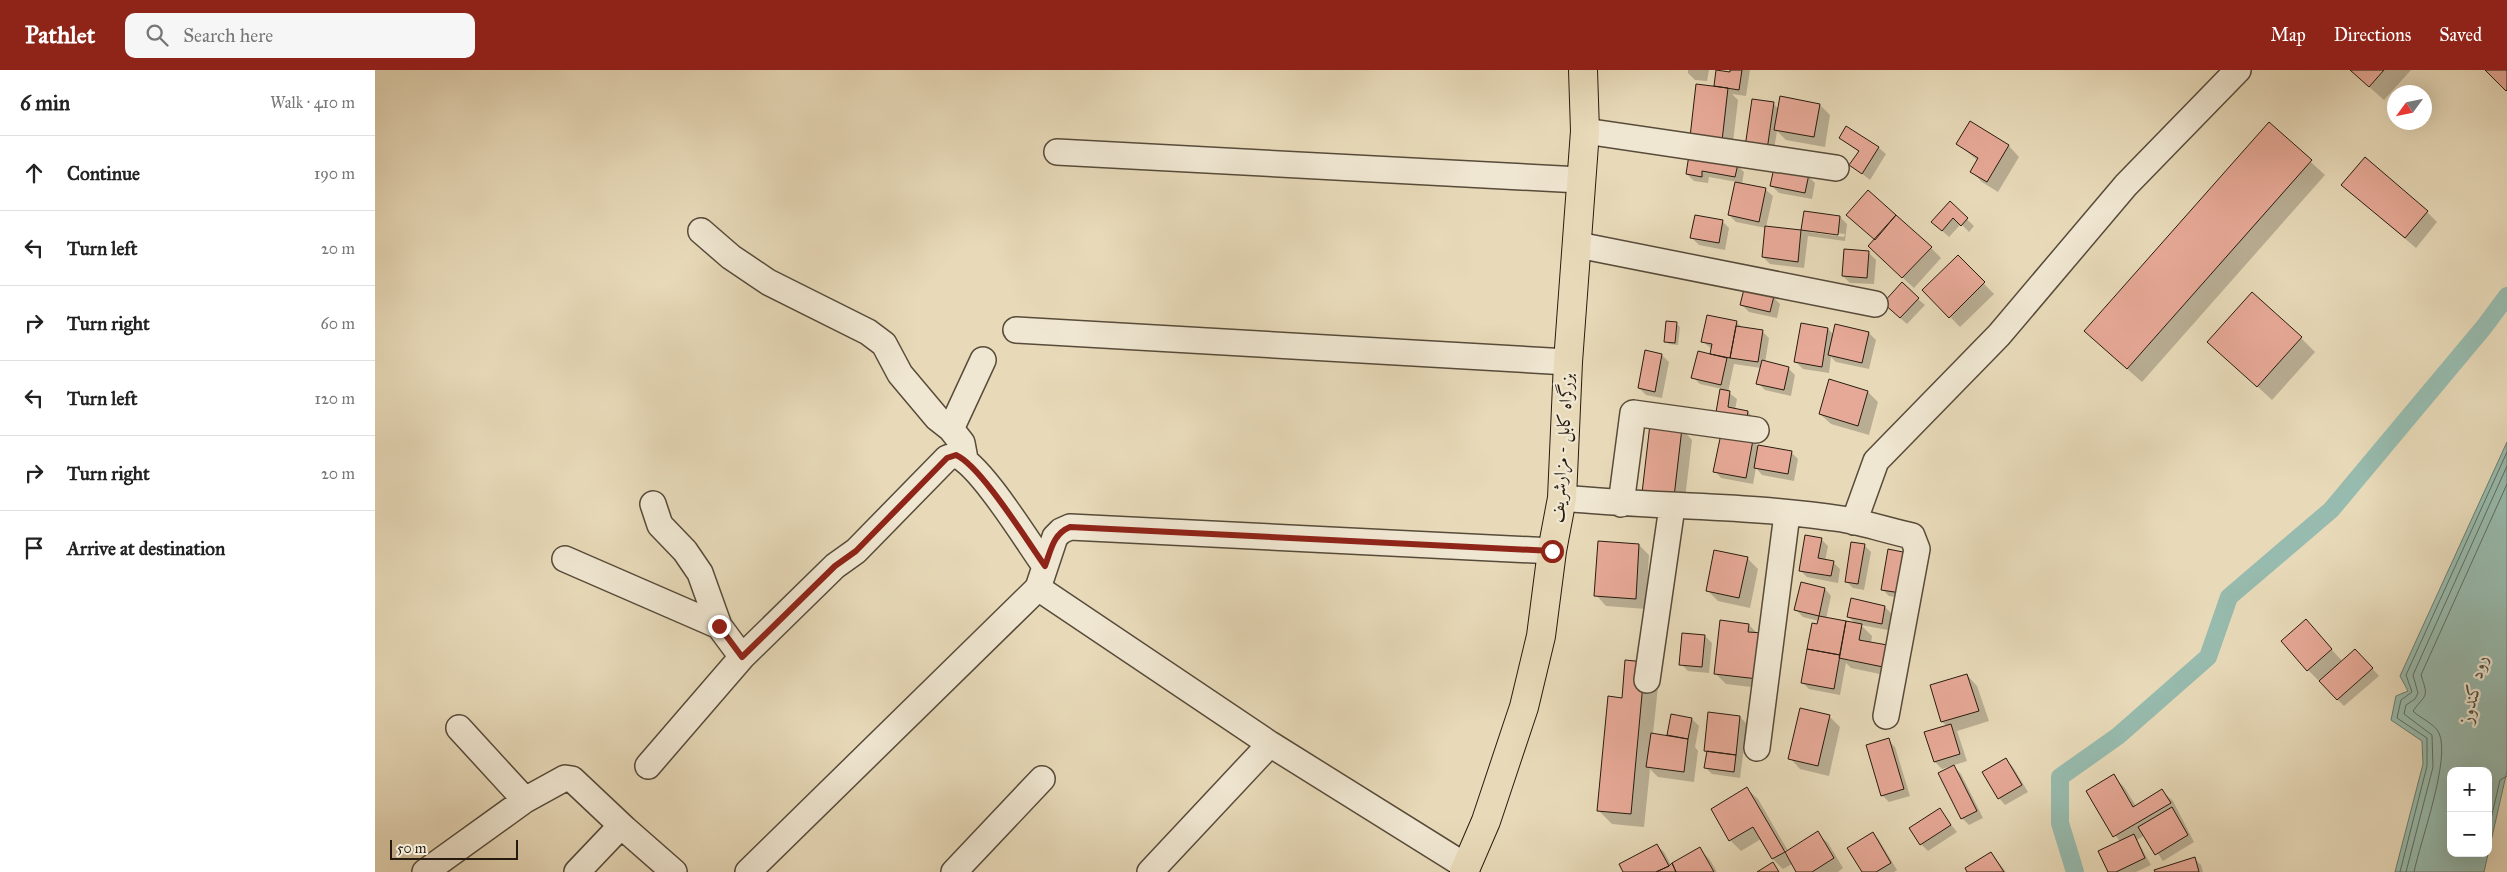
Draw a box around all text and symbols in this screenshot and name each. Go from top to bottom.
search box [125,13,475,58]
text: Pathlet [25,20,95,50]
icon: search [143,21,171,49]
text: Search here [183,24,273,47]
text: Map [2270,24,2306,46]
text: Directions [2334,24,2411,46]
text: Saved [2439,24,2482,46]
north arrow [2387,85,2432,130]
text: 6 min [20,90,70,116]
text: Walk · 410 m [270,93,355,112]
icon: ahead [20,159,48,187]
text: Continue [67,162,140,185]
text: 190 m [314,164,355,183]
icon: left [20,234,48,262]
text: Turn left [67,237,137,260]
text: 20 m [321,239,355,258]
icon: right [20,309,48,337]
text: Turn right [67,312,150,335]
text: 60 m [321,314,355,333]
street label: بزرگراه کابل - مزارشریف [1545,372,1580,524]
icon: left [20,384,48,412]
text: Turn left [67,387,137,410]
text: 120 m [315,389,355,408]
icon: right [20,459,48,487]
text: Turn right [67,462,150,485]
text: 20 m [321,464,355,483]
icon: arrive [20,534,48,562]
text: Arrive at destination [67,537,225,560]
route start [1541,540,1564,563]
route end [708,615,731,638]
water label: رود کندوز [2454,653,2492,727]
map controls [2447,767,2492,857]
button: + [2447,767,2492,812]
button: − [2447,812,2492,857]
scale bar [390,837,517,860]
text: 50 m [397,840,426,857]

